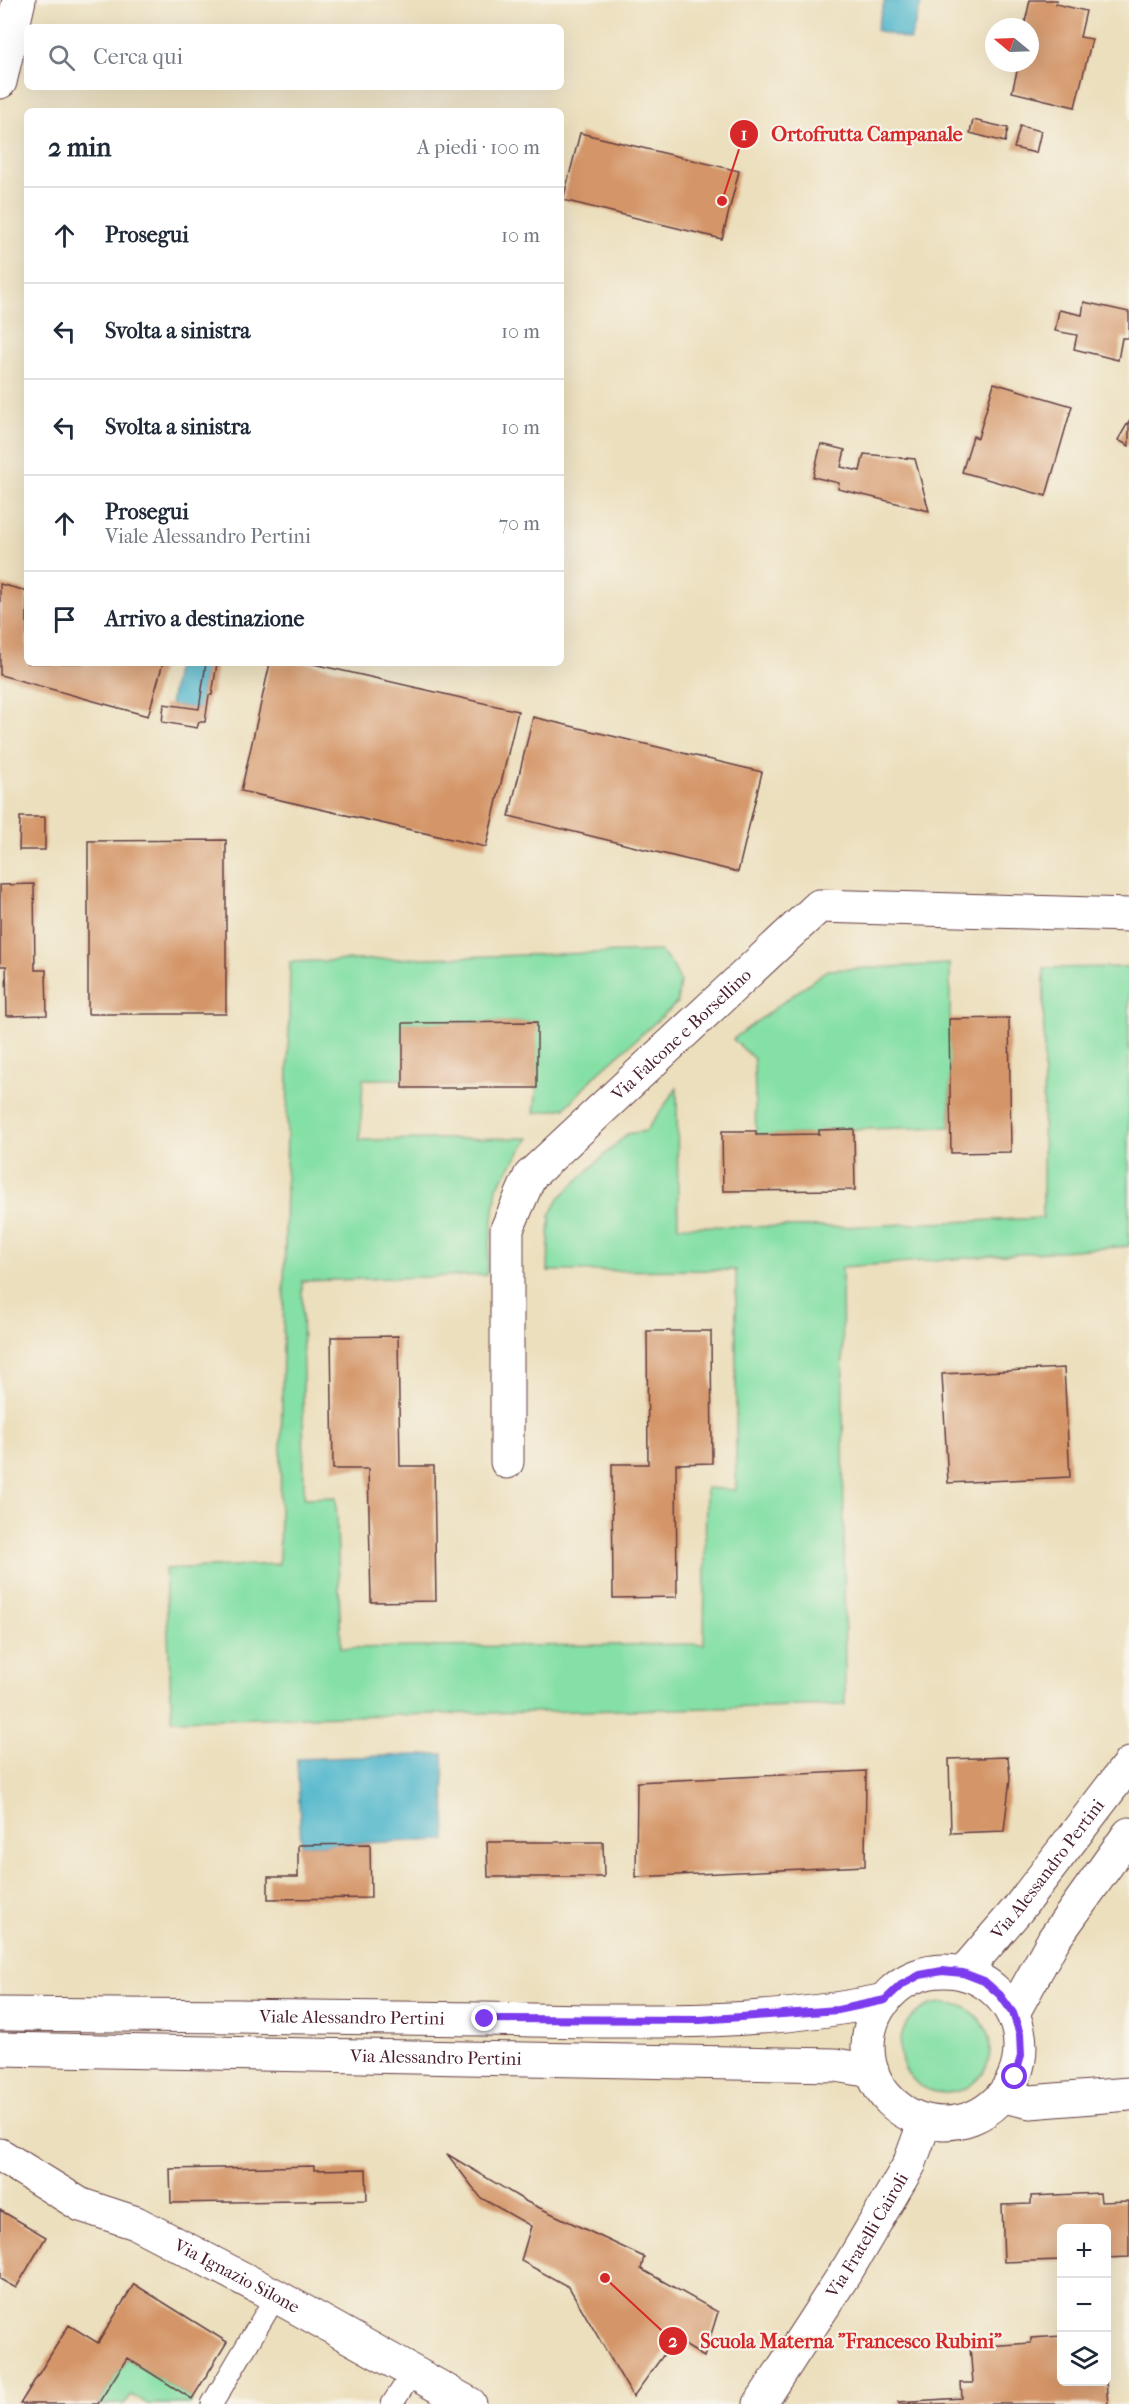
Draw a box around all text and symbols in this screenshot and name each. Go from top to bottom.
north arrow [985,18,1039,72]
search box [24,24,564,90]
icon: search [45,41,78,74]
text: Cerca qui [93,44,183,70]
callout: Ortofrutta Campanale [729,115,975,153]
text: Ortofrutta Campanale [771,123,963,146]
text: 1 [741,124,747,145]
text: 2 min [48,132,111,163]
text: A piedi · 100 m [417,136,540,159]
icon: ahead [48,219,81,252]
text: Prosegui [105,222,189,248]
text: 10 m [501,224,540,247]
icon: left [48,315,81,348]
text: Svolta a sinistra [105,318,250,344]
text: 10 m [501,320,540,343]
icon: left [48,411,81,444]
text: Svolta a sinistra [105,414,250,440]
text: 10 m [501,416,540,439]
text: Prosegui [105,499,189,525]
icon: ahead [48,507,81,540]
text: 70 m [498,512,540,535]
text: Viale Alessandro Pertini [105,525,311,548]
icon: arrive [48,603,81,636]
text: Arrivo a destinazione [105,606,304,632]
street label: Via Falcone e Borsellino [606,964,756,1106]
street label: Via Alessandro Pertini [986,1795,1109,1944]
route end [471,2005,497,2031]
street label: Viale Alessandro Pertini [258,2006,445,2029]
street label: Via Alessandro Pertini [349,2045,523,2069]
route start [1001,2063,1027,2089]
street label: Via Fratelli Cairoli [821,2168,913,2302]
map controls [1057,2224,1111,2386]
button: + [1057,2224,1111,2278]
street label: Via Ignazio Silone [170,2234,303,2318]
button: − [1057,2278,1111,2332]
callout: Scuola Materna "Francesco Rubini" [658,2322,1014,2360]
text: Scuola Materna "Francesco Rubini" [700,2330,1002,2353]
text: 2 [668,2331,678,2352]
button: layers [1057,2332,1111,2386]

